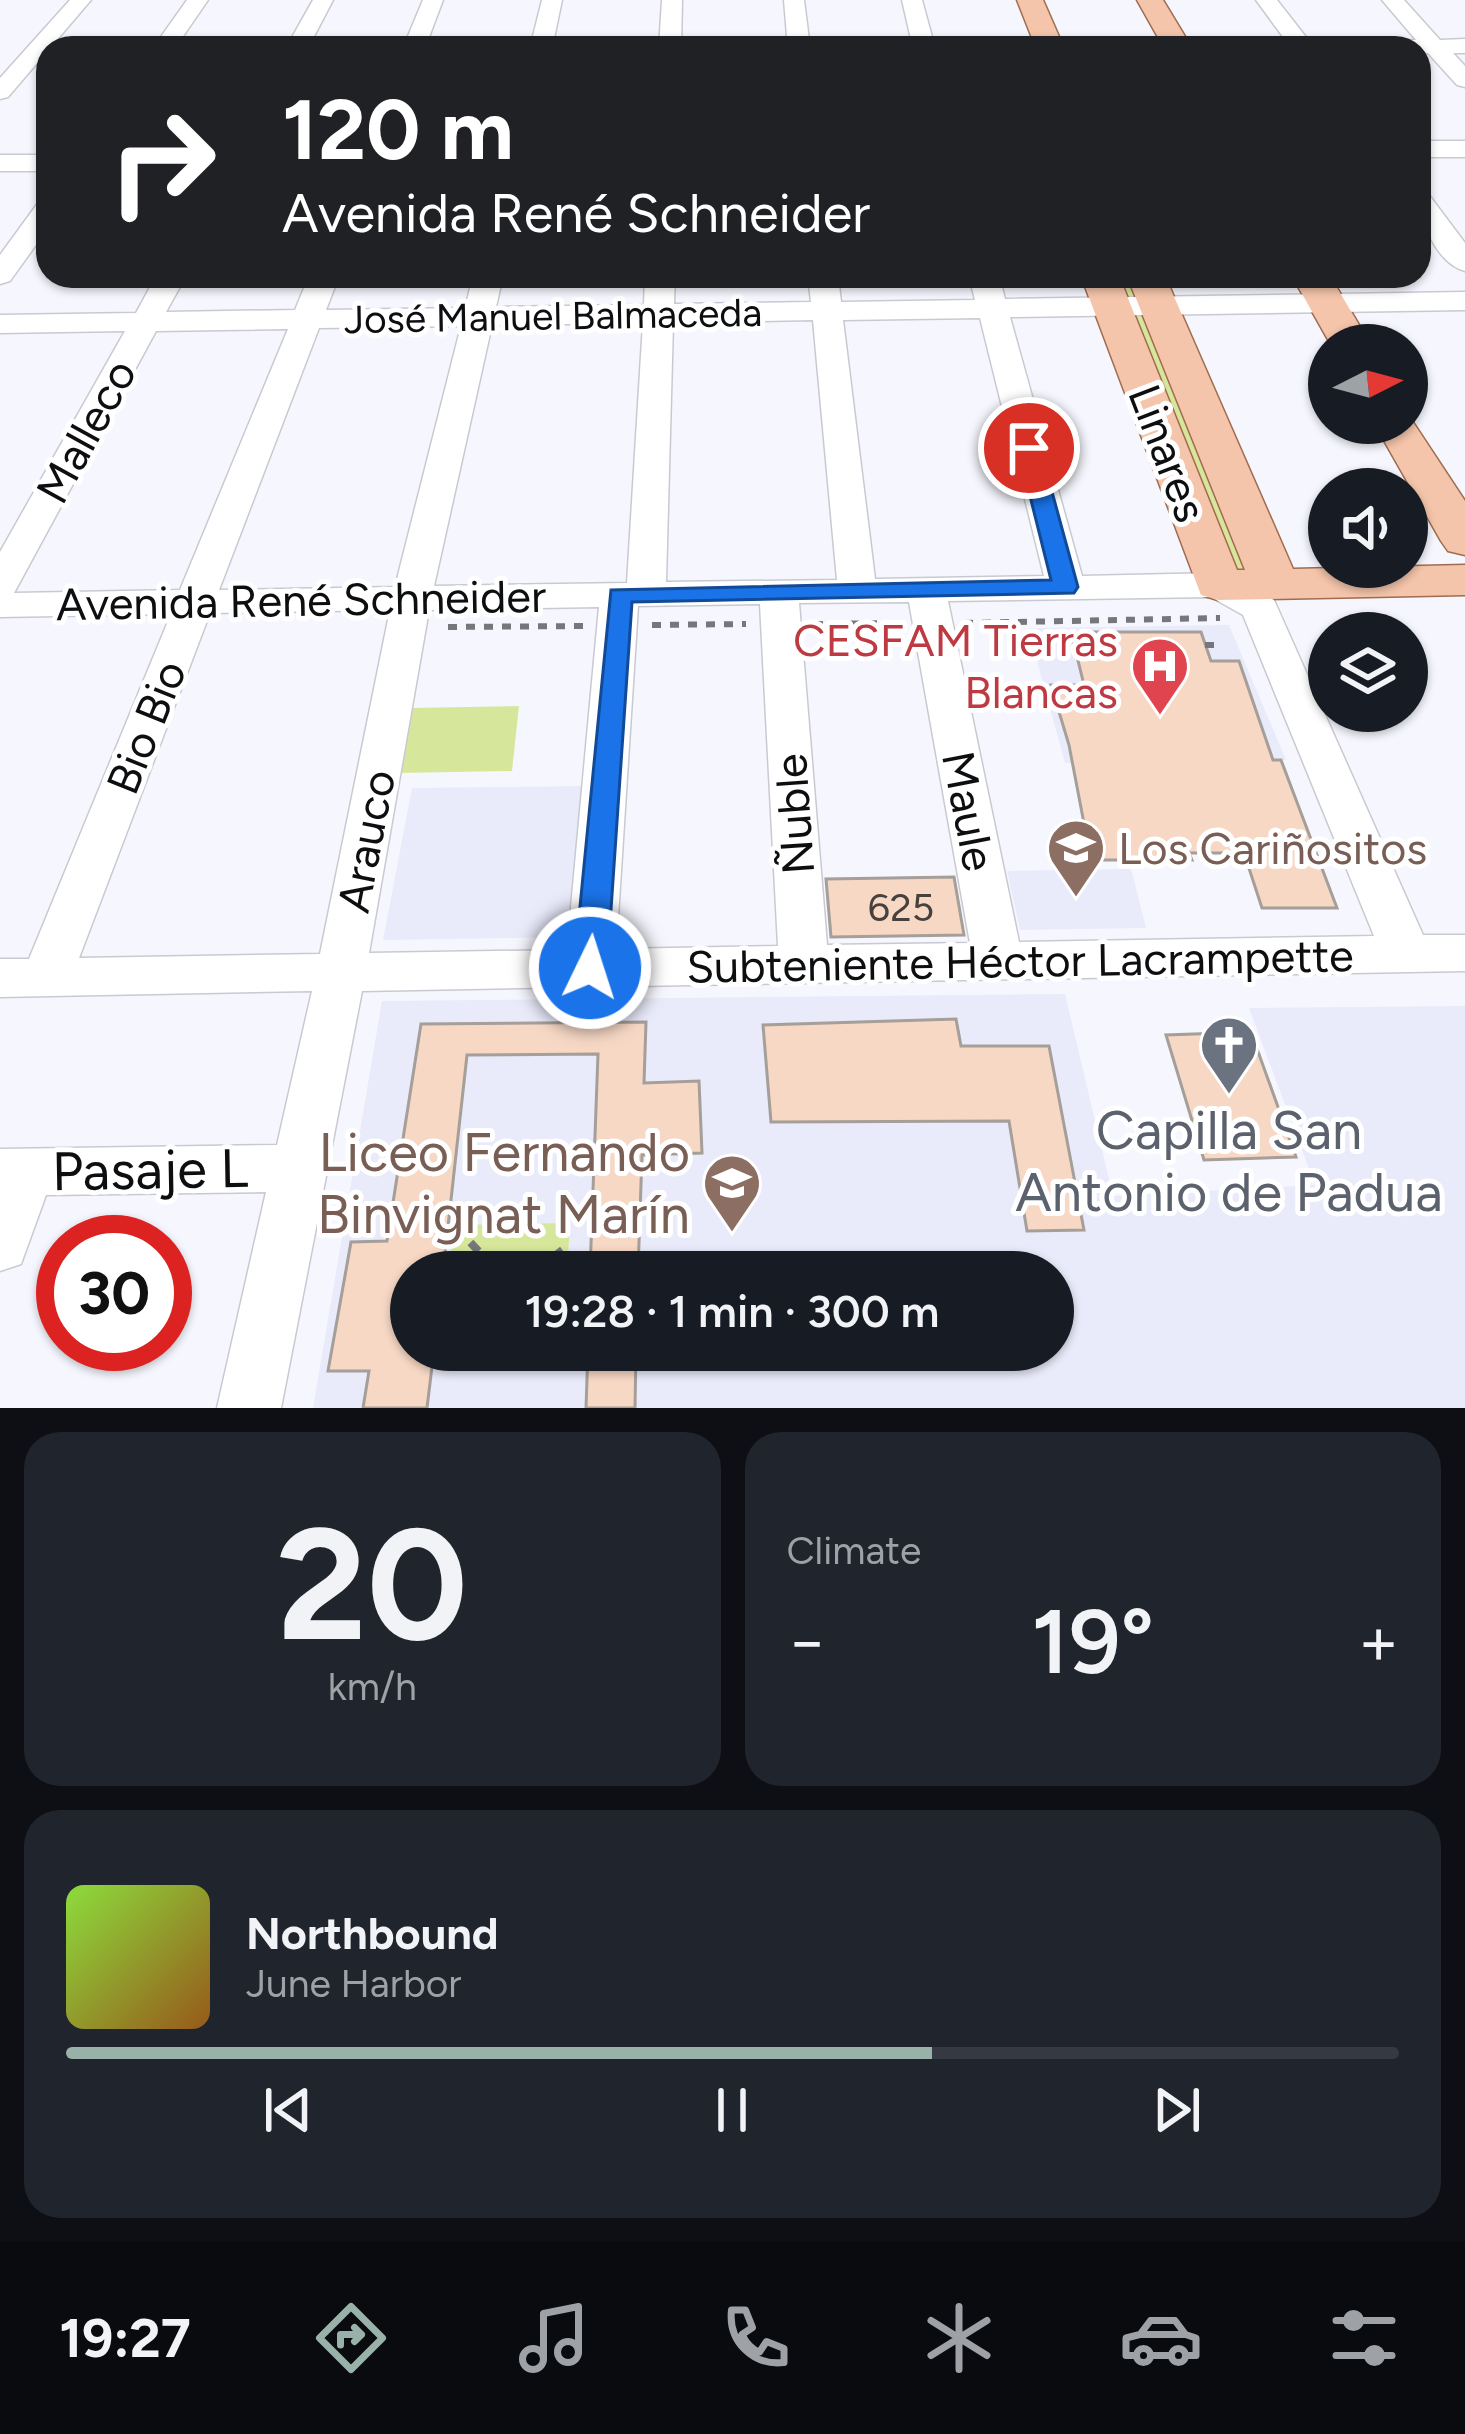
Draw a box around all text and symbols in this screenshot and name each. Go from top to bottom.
text: 120 m [282,79,514,180]
icon: right [84,84,240,240]
text: Avenida René Schneider [282,181,870,246]
street label: José Manuel Balmaceda [343,289,763,343]
north arrow [1308,324,1428,444]
map controls [1308,324,1428,732]
street label: Malleco [25,350,147,512]
street label: Linares [1117,377,1219,529]
pin [978,397,1080,499]
icon: arrive [996,415,1062,481]
button: sound [1308,468,1428,588]
street label: Avenida René Schneider [55,569,547,631]
button: layers [1308,612,1428,732]
place label: CESFAM Tierras Blancas [793,613,1118,719]
hospital icon: CESFAM Tierras Blancas [1129,635,1191,717]
street label: Bio Bio [95,652,197,802]
street label: Maule [931,747,1007,875]
street label: Ñuble [763,752,825,876]
street label: Arauco [326,765,406,917]
school or university icon: Los Cariñositos [1045,817,1107,899]
place label: Los Cariñositos [1118,821,1427,875]
house number: 625 [868,884,934,931]
position arrow [527,905,653,1031]
street label: Subteniente Héctor Lacrampette [686,928,1354,994]
church icon: Capilla San Antonio de Padua [1198,1014,1260,1096]
place label: Capilla San Antonio de Padua [1015,1098,1443,1225]
place label: Liceo Fernando Binvignat Marín [317,1120,690,1247]
street label: Pasaje L [51,1136,249,1204]
school or university icon: Liceo Fernando Binvignat Marín [701,1152,763,1234]
speed limit sign: 30 [36,1215,192,1371]
text: 19:28 · 1 min · 300 m [524,1284,940,1338]
text: 20 [277,1491,468,1678]
text: Climate [787,1527,921,1574]
text: 19° [1031,1587,1154,1696]
text: − [787,1601,828,1681]
text: + [1358,1601,1399,1681]
text: km/h [328,1663,417,1710]
text: Northbound [246,1906,499,1960]
text: June Harbor [246,1960,462,2007]
icon: previous [255,2077,321,2143]
icon: pause [699,2077,765,2143]
icon: next [1144,2077,1210,2143]
icon: directions [309,2296,393,2380]
icon: music [512,2296,596,2380]
icon: phone [714,2296,798,2380]
icon: climate [917,2296,1001,2380]
icon: car [1119,2296,1203,2380]
icon: filters [1322,2296,1406,2380]
text: 19:27 [59,2306,191,2371]

